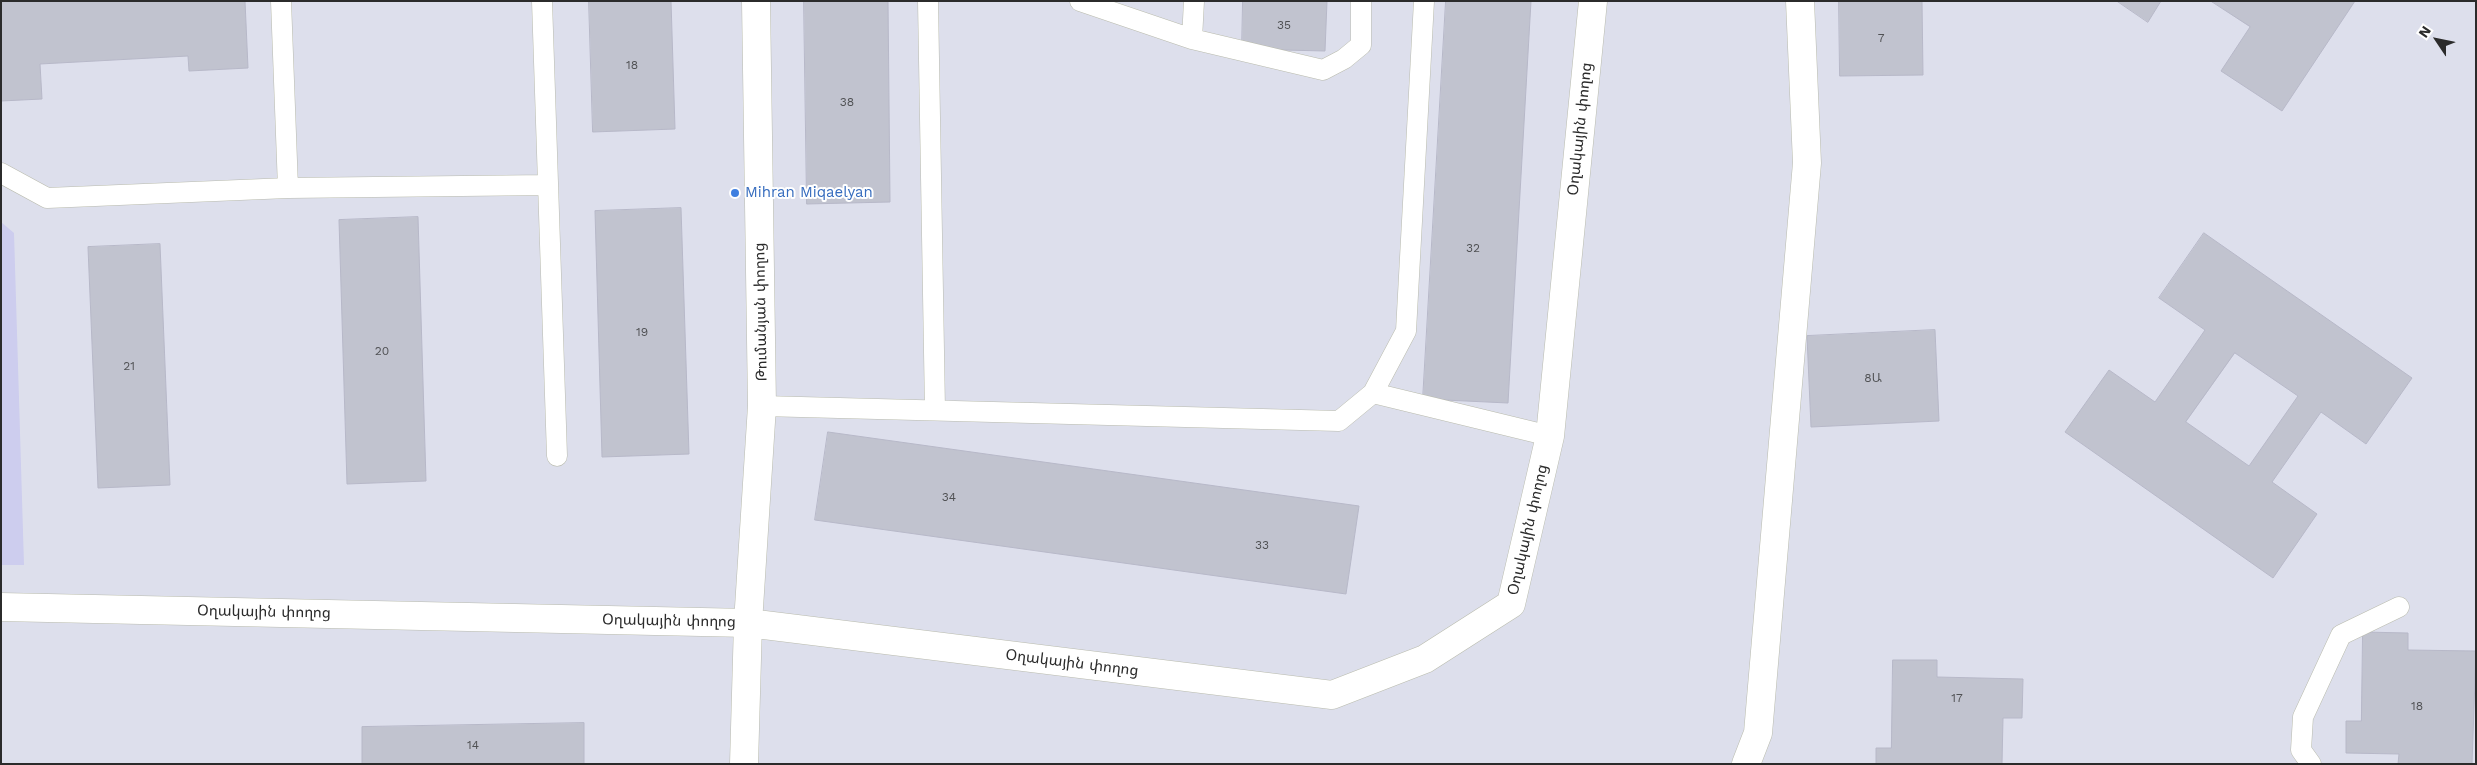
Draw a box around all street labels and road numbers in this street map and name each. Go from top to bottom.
street label: Օղակային փողոց [1564,62,1596,196]
street label: Թումանյան փողոց [751,242,771,382]
street label: Օղակային փողոց [1504,463,1552,597]
street label: Օղակային փողոց [197,602,331,622]
street label: Օղակային փողոց [602,611,736,631]
street label: Օղակային փողոց [1005,646,1139,680]

